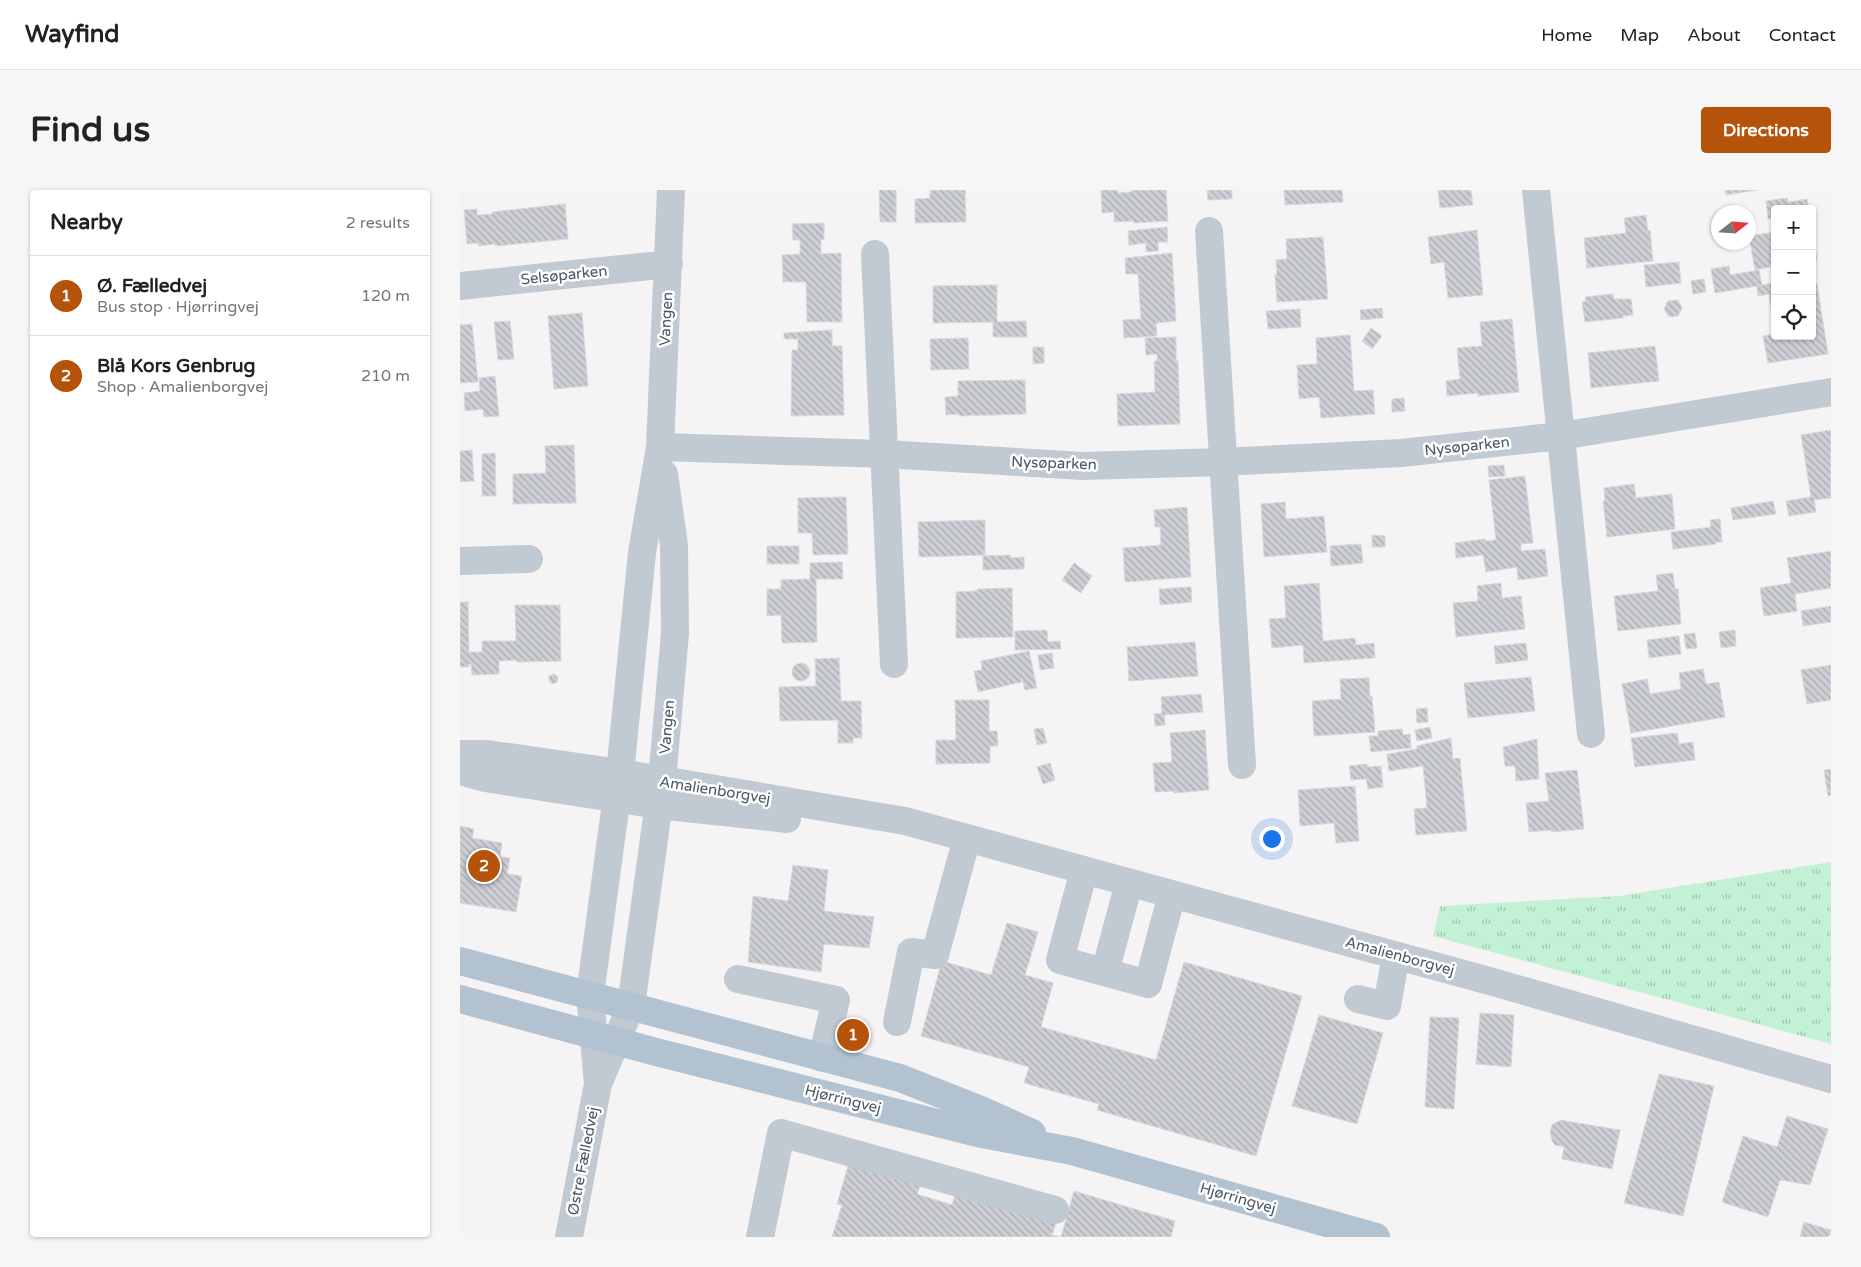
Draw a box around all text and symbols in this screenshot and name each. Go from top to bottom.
text: Wayfind [25,20,120,49]
text: Home [1541,24,1592,46]
text: Map [1620,24,1659,46]
text: About [1687,24,1741,46]
text: Contact [1769,24,1836,46]
button: Directions [1701,107,1831,153]
text: Find us [30,109,150,151]
north arrow [1711,205,1756,250]
map controls [1771,205,1816,340]
button: + [1771,205,1816,250]
text: Nearby [50,210,123,235]
text: 2 results [346,213,410,233]
button: − [1771,250,1816,295]
street label: Selsøparken [520,261,608,289]
text: Ø. Fælledvej [97,275,207,297]
text: 1 [61,286,71,306]
text: 120 m [361,286,410,306]
street label: Vangen [656,291,676,347]
button: locate [1771,295,1816,340]
text: Bus stop · Hjørringvej [97,297,259,317]
text: Blå Kors Genbrug [97,355,256,377]
text: 2 [61,366,71,386]
text: 210 m [361,366,410,386]
text: Shop · Amalienborgvej [97,377,268,397]
street label: Nysøparken [1423,433,1511,459]
street label: Nysøparken [1011,453,1097,473]
street label: Vangen [656,699,678,755]
street label: Amalienborgvej [658,772,772,808]
your location [1259,826,1285,852]
pin: 2 [468,847,500,885]
street label: Amalienborgvej [1344,933,1456,979]
pin: 1 [837,1016,869,1054]
street label: Hjørringvej [803,1081,883,1117]
street label: Østre Fælledvej [564,1105,602,1217]
street label: Hjørringvej [1198,1179,1278,1217]

